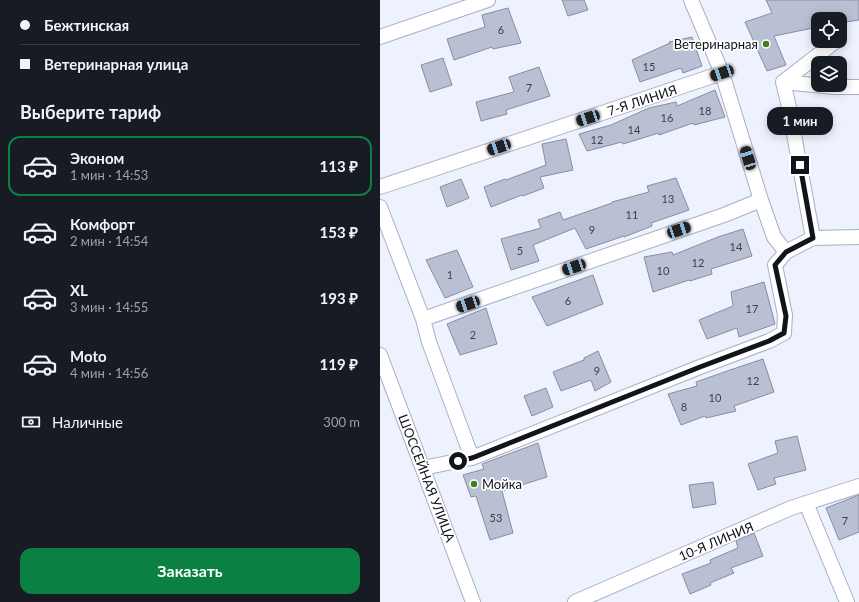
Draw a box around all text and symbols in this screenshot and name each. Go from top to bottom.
map controls [811,12,847,92]
button: locate [811,12,847,48]
text: Бежтинская [44,16,129,34]
house number: 6 [498,23,504,36]
place label: Ветеринарная [674,36,758,52]
marker: Ветеринарная [761,39,771,49]
text: Ветеринарная улица [44,55,188,73]
button: layers [811,56,847,92]
house number: 15 [643,60,655,73]
car [709,64,735,82]
house number: 7 [526,81,532,94]
street label: 7-Я ЛИНИЯ [605,81,679,119]
text: Выберите тариф [20,101,161,123]
house number: 18 [699,104,711,117]
callout: 1 мин [767,107,833,135]
car [575,109,601,127]
house number: 16 [661,111,673,124]
text: 1 мин [783,113,818,129]
house number: 14 [628,123,641,136]
house number: 12 [591,133,603,146]
car [486,137,512,157]
car [739,145,757,171]
icon: car [22,148,58,184]
text: Эконом [70,149,124,167]
route end [791,156,809,174]
text: 113 ₽ [320,157,358,175]
text: 1 мин · 14:53 [70,167,148,183]
house number: 13 [662,192,674,205]
house number: 11 [626,208,638,221]
icon: car [22,214,58,250]
text: Комфорт [70,215,135,233]
car [666,220,692,240]
text: 153 ₽ [320,223,358,241]
house number: 9 [589,223,595,236]
text: 2 мин · 14:54 [70,233,148,249]
house number: 14 [730,240,743,253]
house number: 5 [517,244,523,257]
house number: 12 [692,256,704,269]
car [561,257,587,277]
house number: 10 [657,264,670,277]
house number: 1 [447,268,453,281]
icon: car [22,280,58,316]
text: XL [70,281,88,299]
text: 193 ₽ [320,289,358,307]
car [455,294,481,314]
house number: 6 [565,294,571,307]
text: 3 мин · 14:55 [70,299,148,315]
house number: 17 [746,302,758,315]
house number: 2 [470,328,476,341]
icon: car [22,346,58,382]
text: Moto [70,347,107,365]
text: 119 ₽ [320,355,358,373]
house number: 9 [594,364,600,377]
text: 4 мин · 14:56 [70,365,148,381]
house number: 12 [747,374,759,387]
house number: 10 [709,391,722,404]
house number: 8 [681,400,687,413]
icon: cash [20,411,42,433]
street label: ШОССЕЙНАЯ УЛИЦА [395,412,459,544]
text: Наличные [52,413,123,431]
text: 300 m [323,414,360,430]
route start [449,452,467,470]
place label: Мойка [482,476,522,492]
marker: Мойка [469,479,479,489]
house number: 53 [490,511,502,524]
house number: 7 [842,514,848,527]
street label: 10-Я ЛИНИЯ [676,518,756,564]
button: Заказать [20,548,360,594]

